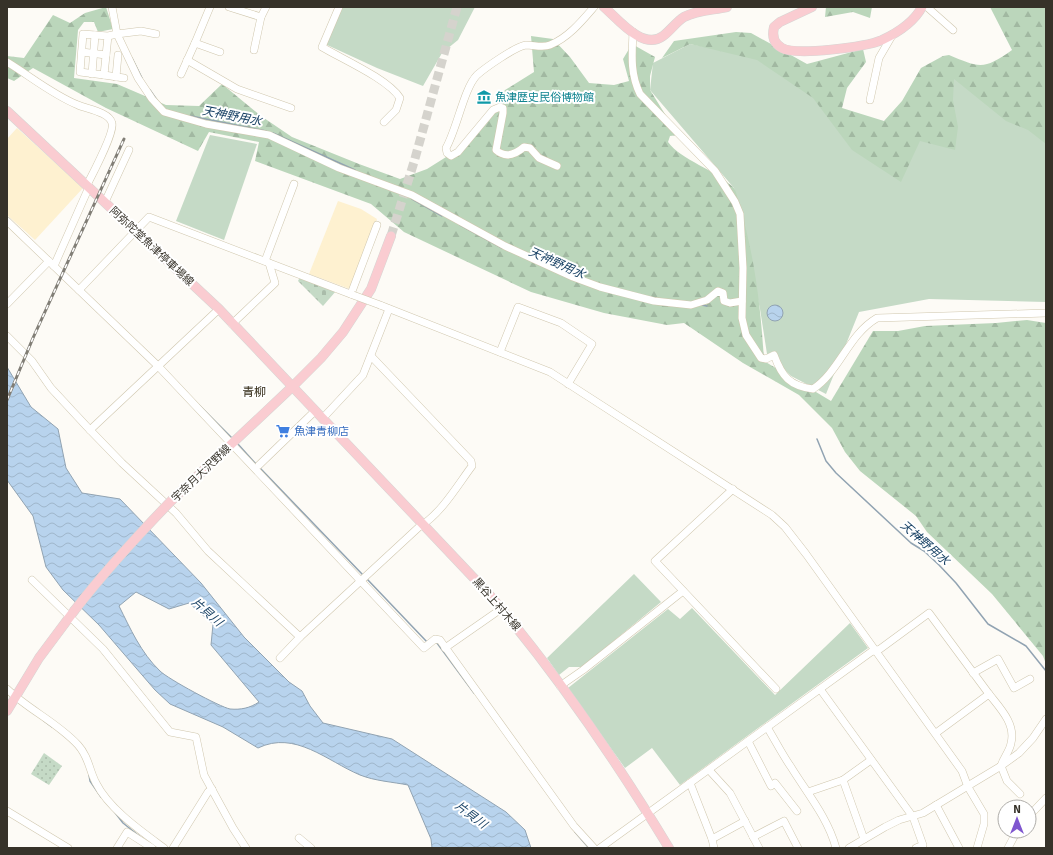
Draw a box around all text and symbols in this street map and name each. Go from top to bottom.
museum icon: 魚津歴史民俗博物館 [476,89,492,105]
place label: 魚津歴史民俗博物館 [495,91,594,104]
water label: 天神野用水 [201,103,265,130]
street label: 阿弥陀堂魚津停車場線 [107,204,196,289]
water label: 天神野用水 [526,244,589,283]
district label: 青柳 [242,385,266,400]
supermarket icon: 魚津青柳店 [275,423,291,439]
place label: 魚津青柳店 [294,425,349,438]
street label: 宇奈月大沢野線 [169,442,234,505]
water label: 天神野用水 [897,518,954,570]
street label: 黒谷上村木線 [470,575,523,633]
water label: 片貝川 [188,595,227,631]
water label: 片貝川 [452,799,491,833]
north arrow [997,799,1037,839]
text: N [1013,803,1021,816]

